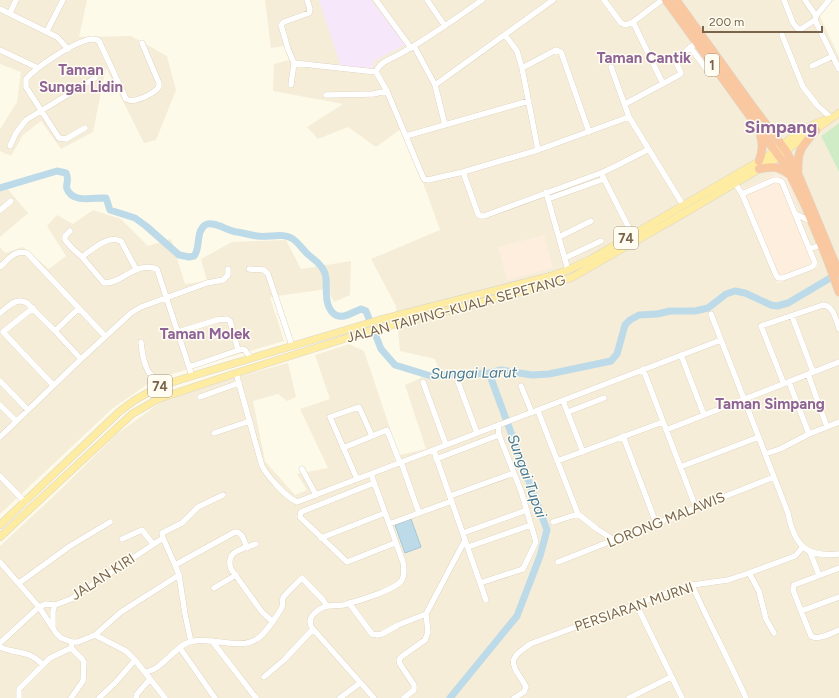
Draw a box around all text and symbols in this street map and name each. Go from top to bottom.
scale bar [703,8,822,34]
text: 200 m [709,15,744,29]
district label: Taman Cantik [597,49,691,67]
road number: 1 [705,54,719,76]
district label: Taman Sungai Lidin [39,61,123,96]
district label: Simpang [745,116,817,138]
road number: 74 [614,227,638,249]
street label: JALAN TAIPING-KUALA SEPETANG [345,271,568,346]
district label: Taman Molek [160,325,250,343]
water label: Sungai Larut [431,363,518,383]
road number: 74 [148,375,172,397]
district label: Taman Simpang [715,395,825,413]
water label: Sungai Tupai [504,432,551,521]
street label: LORONG MALAWIS [604,489,728,551]
street label: JALAN KIRI [68,550,138,604]
street label: PERSIARAN MURNI [572,579,696,635]

